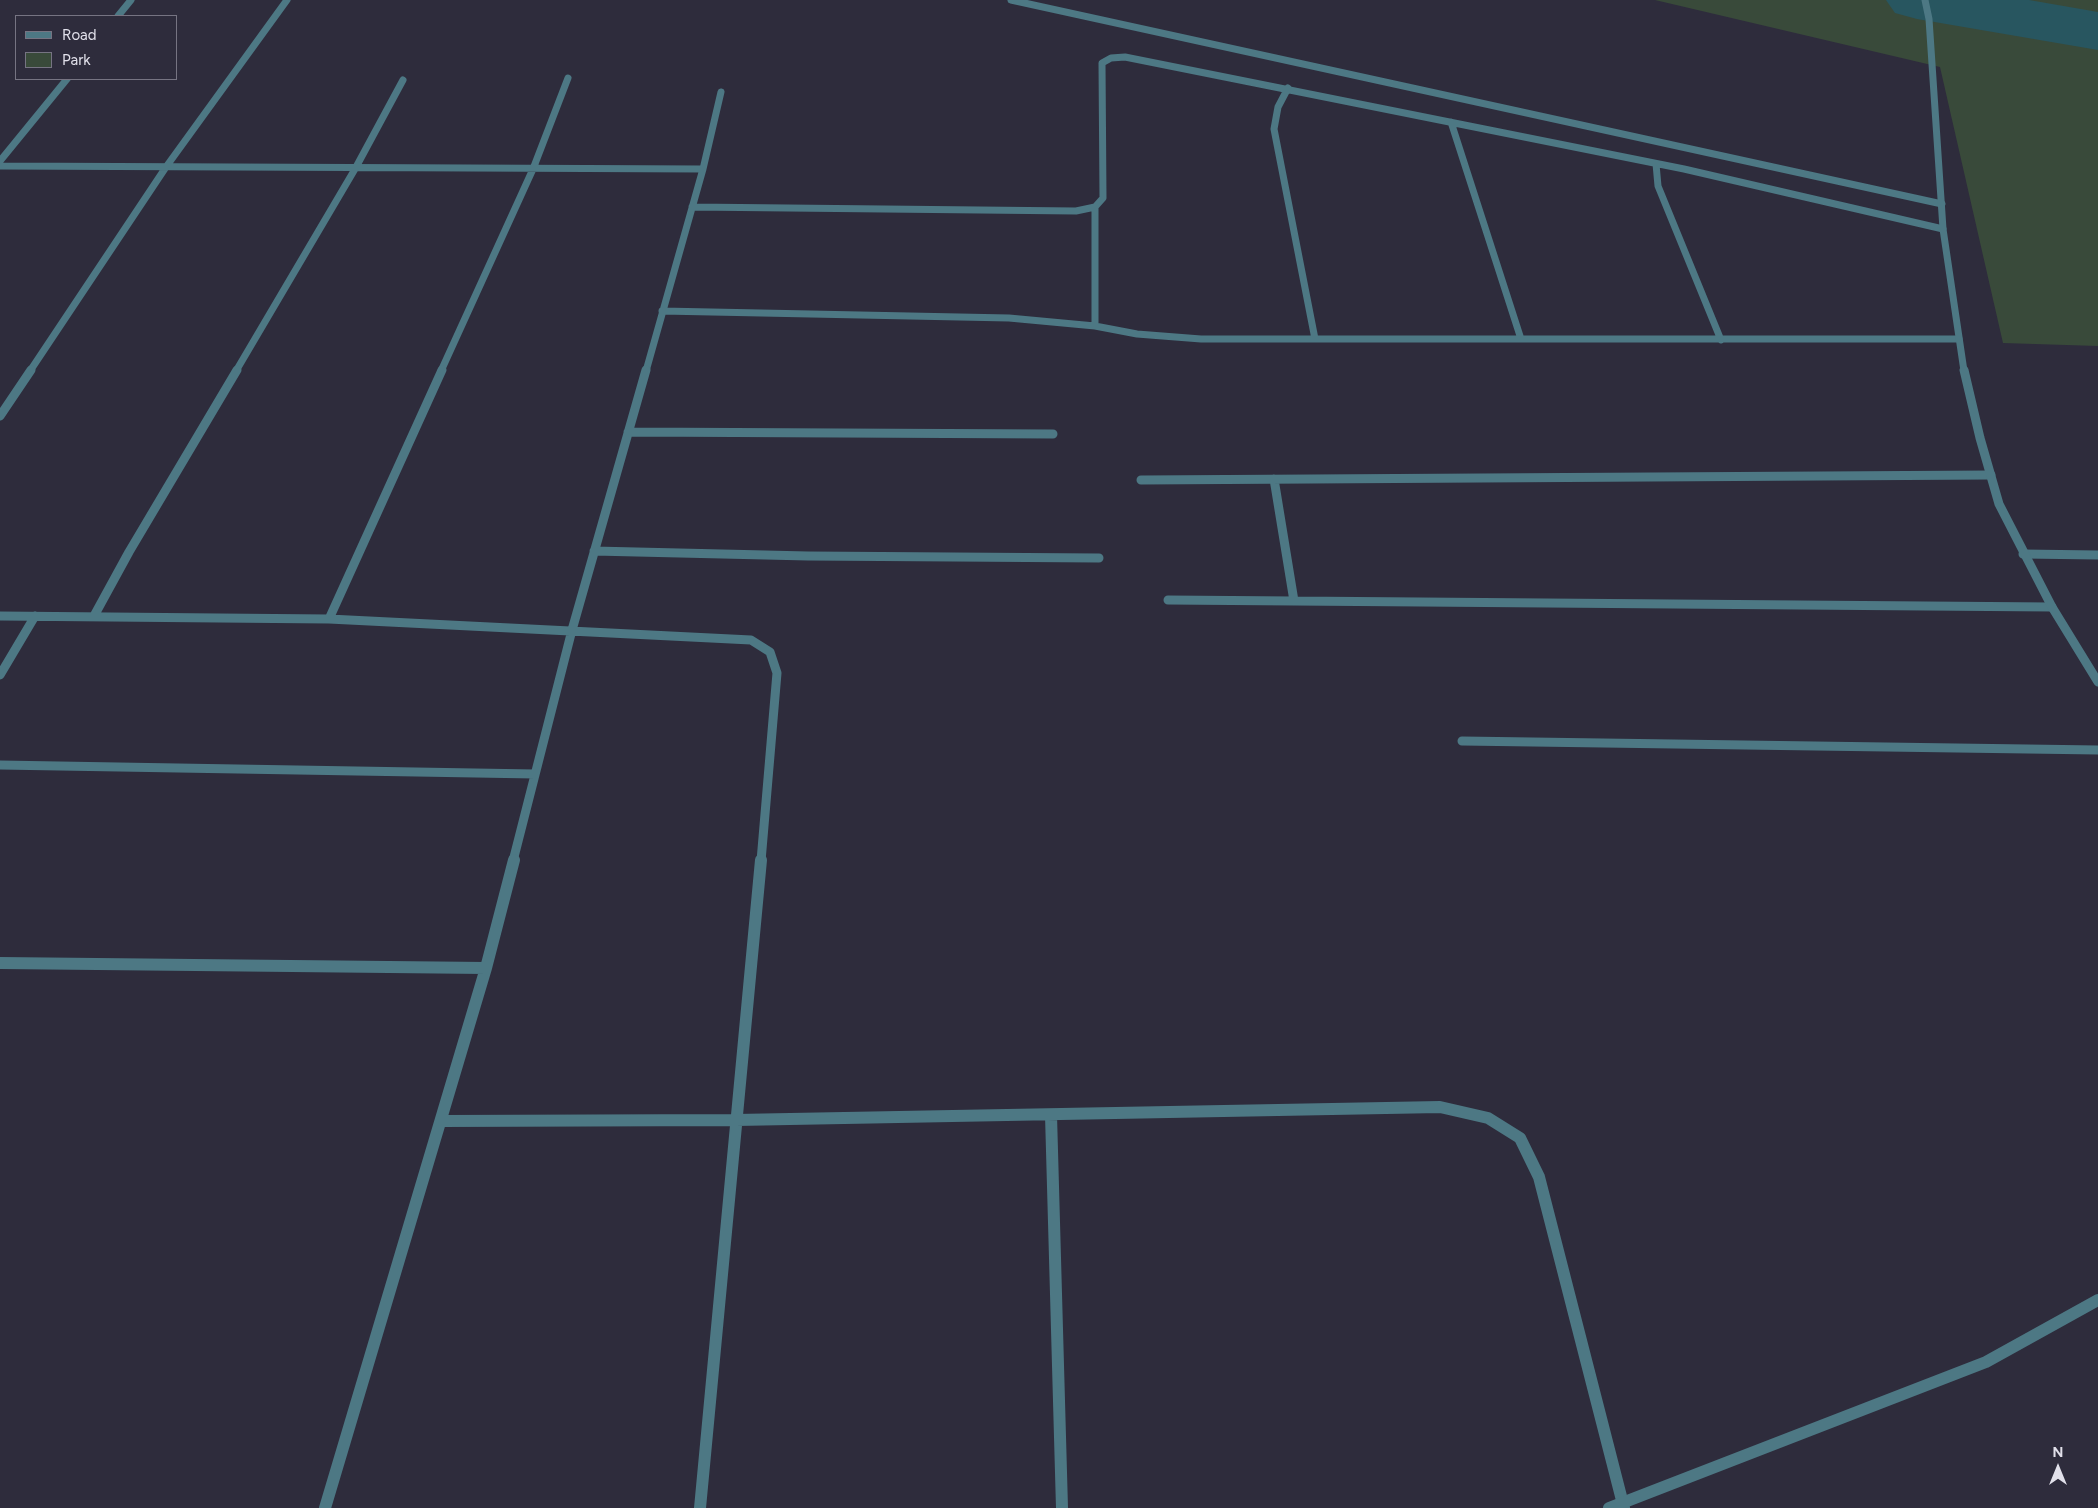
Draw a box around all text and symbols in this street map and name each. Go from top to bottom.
legend [15,15,178,80]
text: Road [62,26,97,44]
text: Park [62,51,91,69]
north arrow [2033,1443,2083,1493]
text: N [2053,1444,2063,1461]

